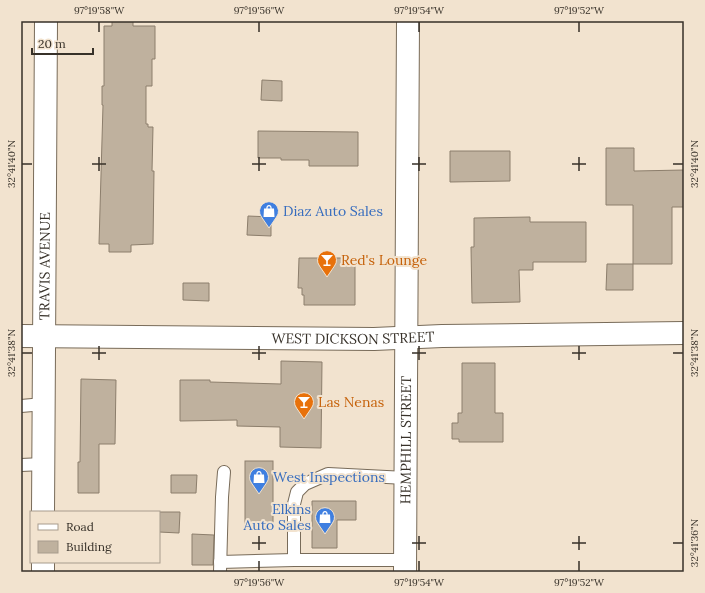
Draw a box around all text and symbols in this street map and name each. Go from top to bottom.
text: 97°19'58"W [74,4,125,17]
text: 97°19'56"W [234,4,285,17]
text: 97°19'54"W [394,4,445,17]
text: 97°19'52"W [554,4,605,17]
scale bar [32,30,93,56]
text: 20 m [38,36,66,51]
text: 32°41'40"N [5,140,18,188]
text: 32°41'40"N [688,140,701,188]
shop icon: Diaz Auto Sales [258,200,280,228]
place label: Diaz Auto Sales [283,202,383,220]
street label: TRAVIS AVENUE [35,212,54,320]
bar icon: Red's Lounge [316,249,338,277]
place label: Red's Lounge [341,251,427,269]
street label: WEST DICKSON STREET [271,327,435,348]
text: 32°41'38"N [5,329,18,377]
text: 32°41'38"N [688,329,701,377]
street label: HEMPHILL STREET [396,376,415,504]
bar icon: Las Nenas [293,391,315,419]
place label: Las Nenas [318,393,384,411]
shop icon: West Inspections [248,466,270,494]
place label: West Inspections [273,468,385,486]
place label: Elkins Auto Sales [243,500,311,534]
shop icon: Elkins Auto Sales [314,506,336,534]
legend [30,511,160,563]
text: Road [66,519,94,534]
text: 32°41'36"N [688,519,701,567]
text: Building [66,539,112,554]
text: 97°19'56"W [234,576,285,589]
text: 97°19'54"W [394,576,445,589]
text: 97°19'52"W [554,576,605,589]

